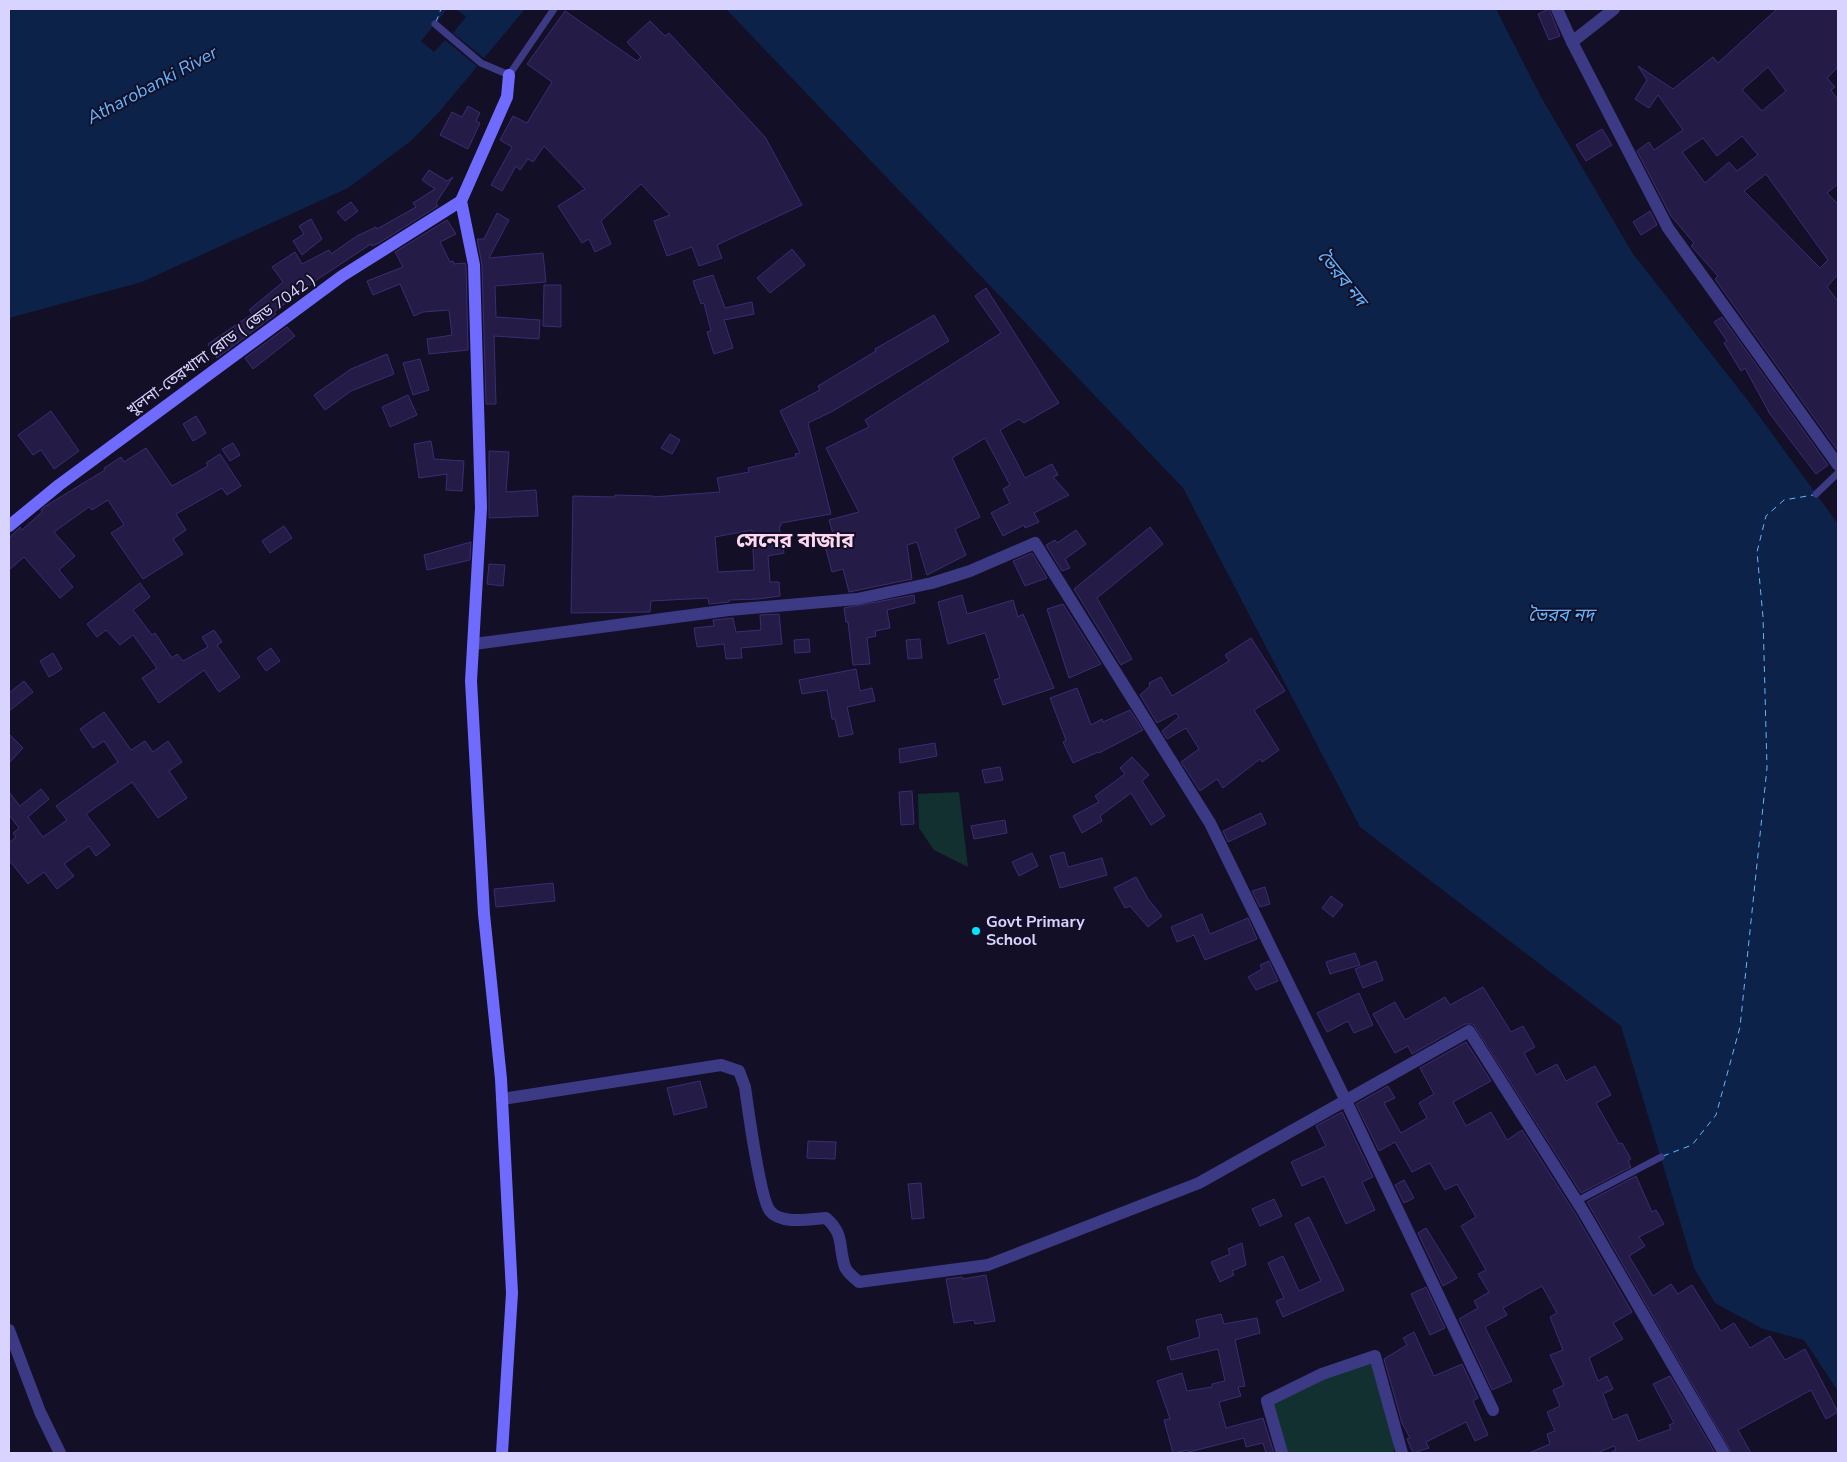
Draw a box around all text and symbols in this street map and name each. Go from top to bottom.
water label: Atharobanki River [82,40,222,130]
water label: ভৈরব নদ [1312,245,1374,314]
street label: খুলনা-তেরখাদা রোড ( জেড 7042 ) [122,269,320,421]
district label: সেনের বাজার [736,526,854,554]
water label: ভৈরব নদ [1528,603,1597,627]
place label: Govt Primary School [986,911,1085,951]
marker: Govt Primary School [970,925,982,937]

